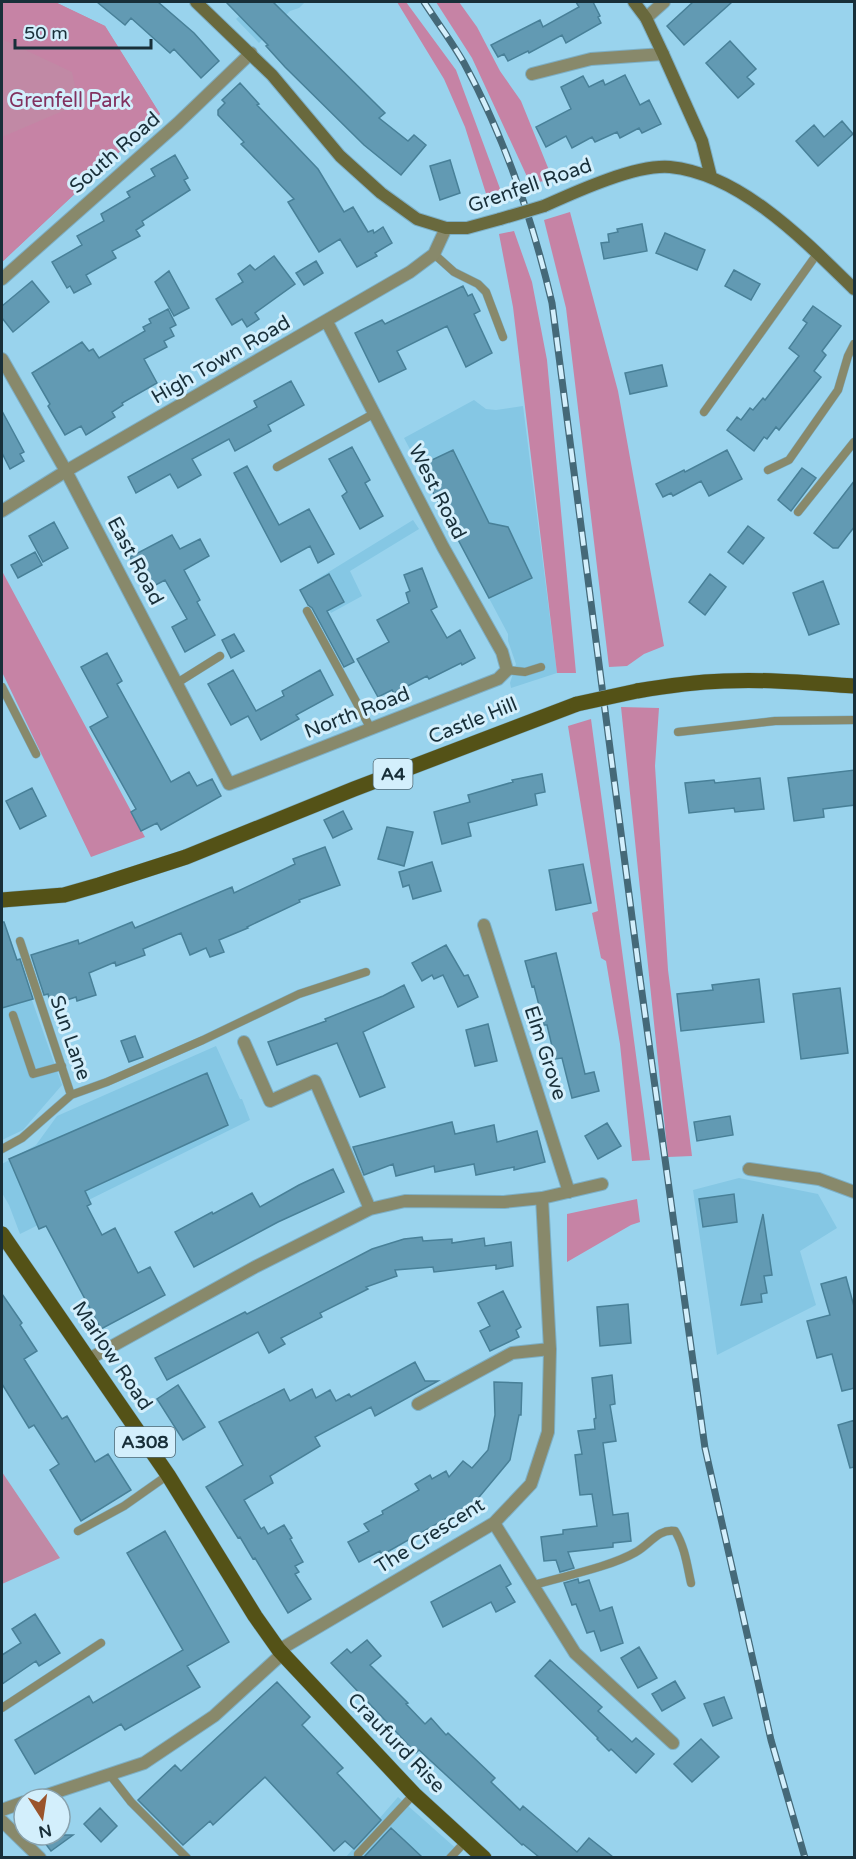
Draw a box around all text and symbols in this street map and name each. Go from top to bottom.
scale bar [15,12,152,50]
text: 50 m [24,22,68,44]
park label: Grenfell Park [9,89,131,113]
street label: South Road [65,107,165,199]
street label: Grenfell Road [465,154,595,218]
street label: High Town Road [147,311,295,409]
street label: West Road [403,441,471,543]
street label: East Road [102,513,168,609]
street label: North Road [301,682,413,744]
street label: Castle Hill [425,692,521,750]
road number: A4 [374,759,412,789]
street label: Sun Lane [44,993,96,1083]
street label: Elm Grove [519,1003,571,1103]
street label: Marlow Road [67,1297,157,1415]
road number: A308 [115,1427,175,1457]
street label: The Crescent [371,1493,489,1579]
street label: Craufurd Rise [342,1688,450,1798]
north arrow [12,1787,72,1847]
text: N [37,1820,53,1842]

